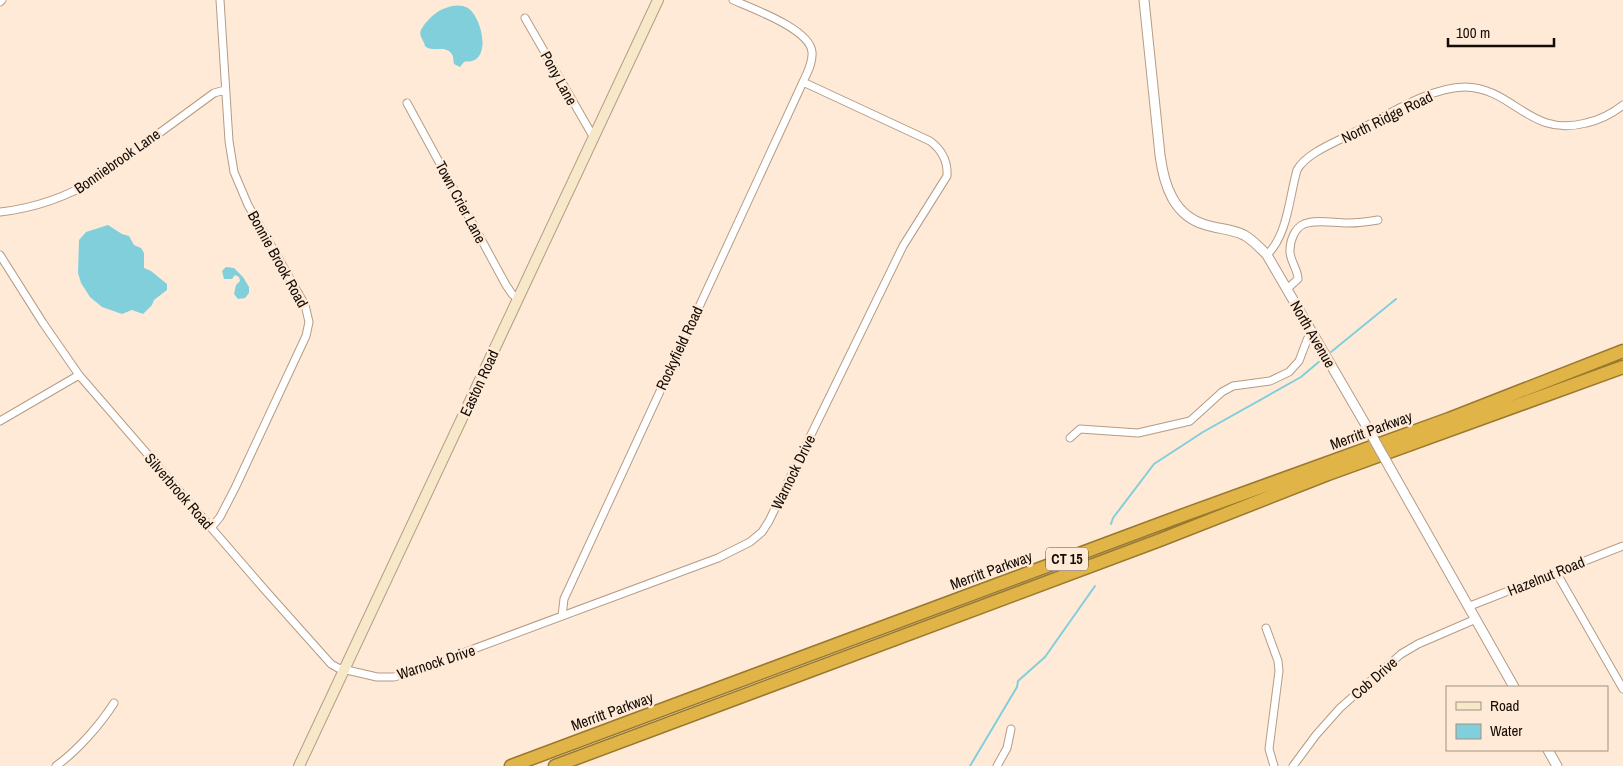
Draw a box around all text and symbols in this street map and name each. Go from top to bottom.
scale bar [1448,15,1554,47]
text: 100 m [1456,22,1490,43]
street label: Pony Lane [536,47,583,109]
street label: North Ridge Road [1338,86,1436,148]
street label: Bonniebrook Lane [70,123,164,198]
street label: Town Crier Lane [431,157,492,247]
street label: Bonnie Brook Road [243,207,313,311]
street label: North Avenue [1285,297,1341,372]
street label: Rockyfield Road [650,303,708,393]
street label: Easton Road [454,346,504,420]
street label: Merritt Parkway [1327,405,1416,455]
street label: Warnock Drive [766,431,820,513]
street label: Silverbrook Road [140,448,218,534]
street label: Merritt Parkway [947,545,1036,595]
road number: CT 15 [1046,548,1088,570]
street label: Hazelnut Road [1504,551,1588,601]
street label: Warnock Drive [394,639,478,684]
street label: Cob Drive [1346,652,1402,704]
street label: Merritt Parkway [568,686,657,736]
legend [1446,686,1608,751]
text: Road [1490,695,1519,716]
text: Water [1490,720,1522,741]

